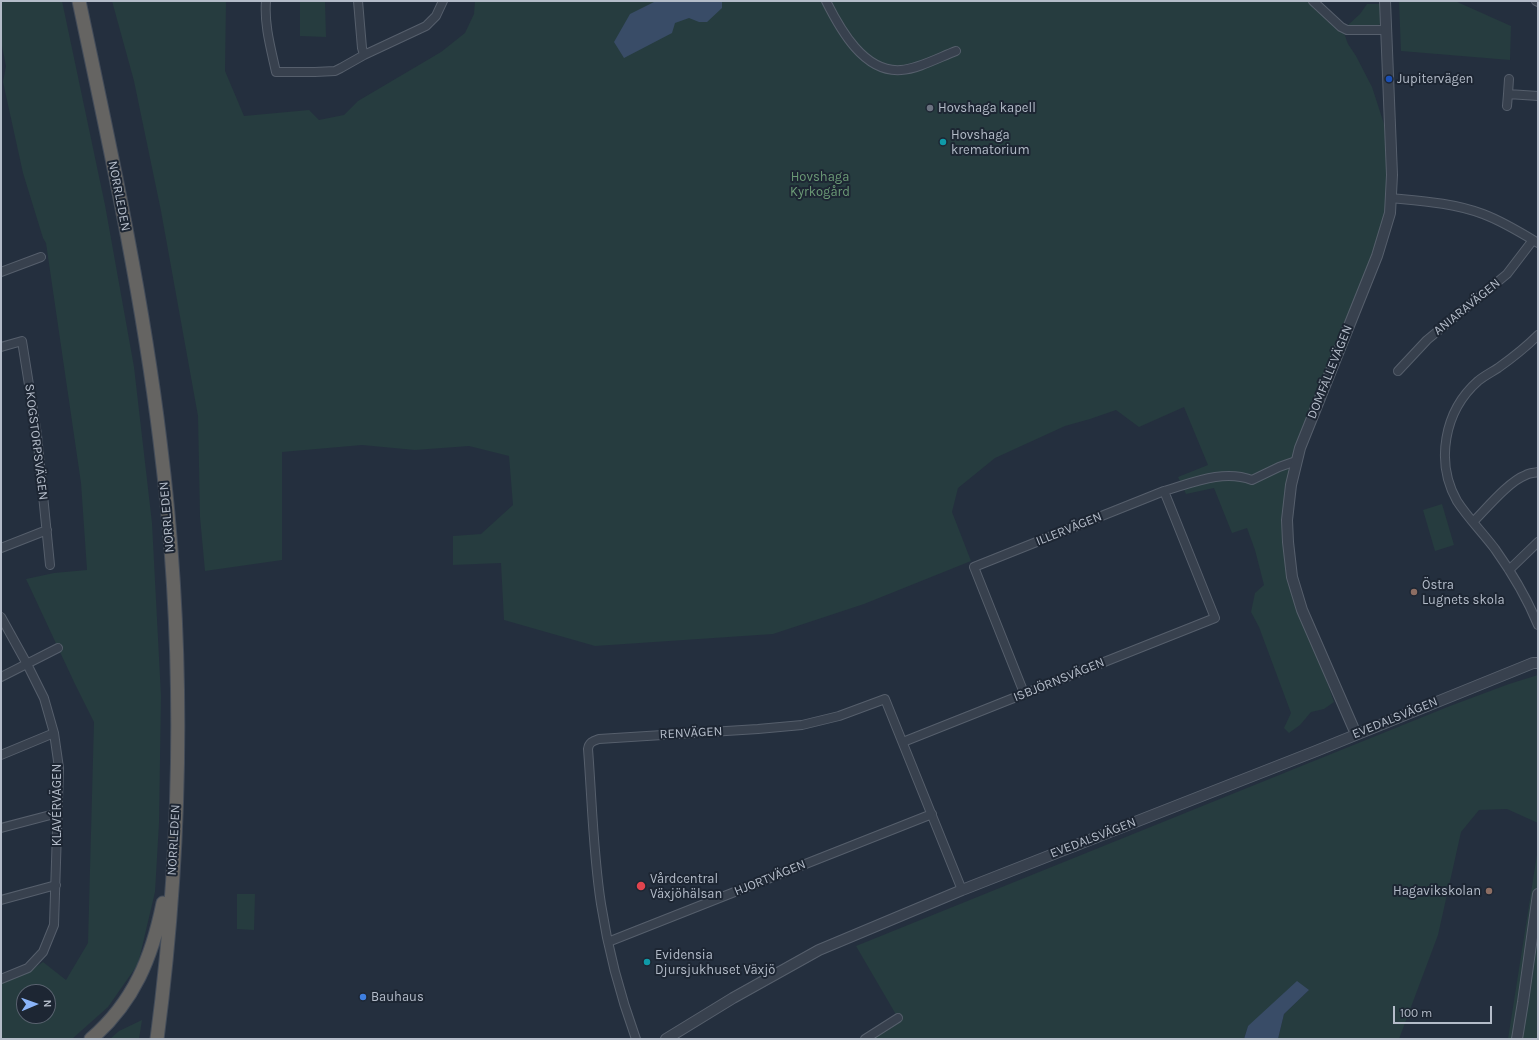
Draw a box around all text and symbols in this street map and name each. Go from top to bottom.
place label: Jupitervägen [1397,71,1473,87]
marker: Jupitervägen [1384,74,1394,84]
place label: Hovshaga kapell [938,100,1036,116]
marker: Hovshaga kapell [925,103,935,113]
place label: Hovshaga krematorium [951,127,1030,158]
marker: Hovshaga krematorium [938,137,948,147]
street label: NORRLEDEN [105,159,133,233]
park label: Hovshaga Kyrkogård [790,169,850,200]
street label: ANIARAVÄGEN [1430,275,1504,339]
street label: DOMFÄLLEVÄGEN [1304,323,1356,421]
street label: SKOGSTORPSVÄGEN [21,383,51,501]
street label: NORRLEDEN [156,481,178,553]
street label: ILLERVÄGEN [1034,509,1104,549]
place label: Östra Lugnets skola [1422,577,1505,608]
marker: Östra Lugnets skola [1409,587,1419,597]
street label: ISBJÖRNSVÄGEN [1011,655,1107,705]
street label: EVEDALSVÄGEN [1350,694,1440,742]
street label: RENVÄGEN [659,724,723,742]
street label: KLAVÉRVÄGEN [49,764,65,846]
street label: NORRLEDEN [164,804,184,876]
street label: EVEDALSVÄGEN [1048,814,1138,862]
street label: HJORTVÄGEN [732,857,808,899]
place label: Vårdcentral Växjöhälsan [650,871,722,902]
marker: Vårdcentral Växjöhälsan [635,880,647,892]
place label: Hagavikskolan [1393,883,1481,899]
marker: Hagavikskolan [1484,886,1494,896]
place label: Evidensia Djursjukhuset Växjö [655,947,775,978]
marker: Evidensia Djursjukhuset Växjö [642,957,652,967]
north arrow [16,984,56,1024]
place label: Bauhaus [371,989,424,1005]
marker: Bauhaus [358,992,368,1002]
scale bar [1395,998,1494,1024]
text: N [41,999,54,1008]
text: 100 m [1400,1006,1432,1020]

